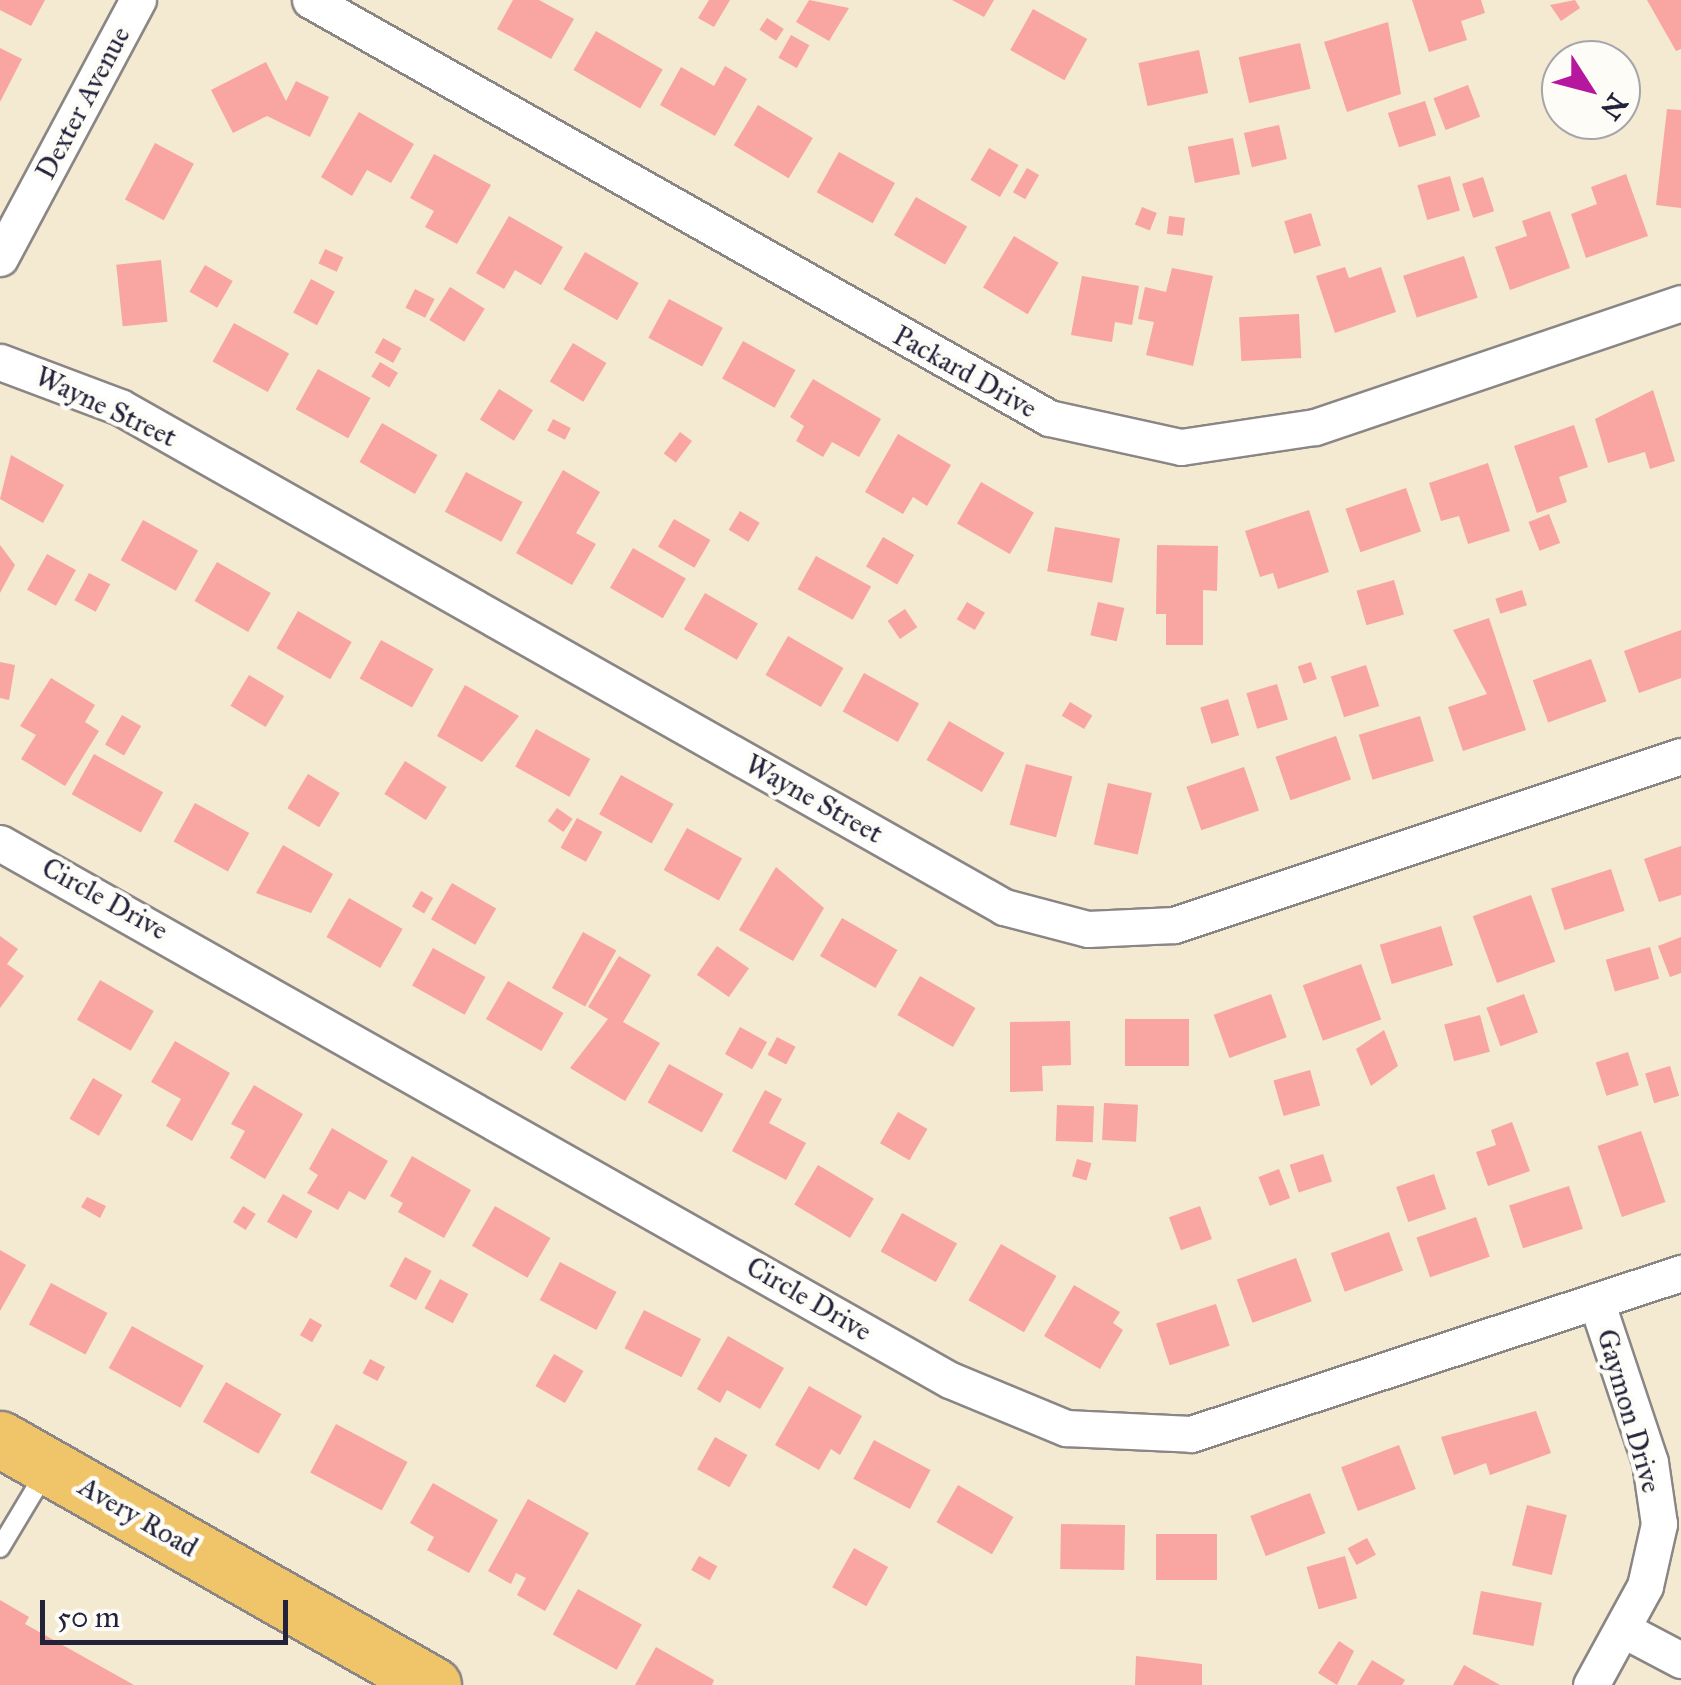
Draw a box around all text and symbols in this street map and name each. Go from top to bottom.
street label: Dexter Avenue [29,21,137,185]
north arrow [1541,40,1641,140]
text: N [1593,87,1635,127]
street label: Packard Drive [887,319,1043,425]
street label: Wayne Street [30,360,182,454]
street label: Wayne Street [739,747,889,851]
street label: Circle Drive [36,851,174,947]
street label: Circle Drive [740,1250,878,1348]
street label: Gaymon Drive [1590,1325,1668,1497]
street label: Avery Road [73,1469,203,1565]
scale bar [45,1580,292,1642]
text: 50 m [57,1599,120,1635]

